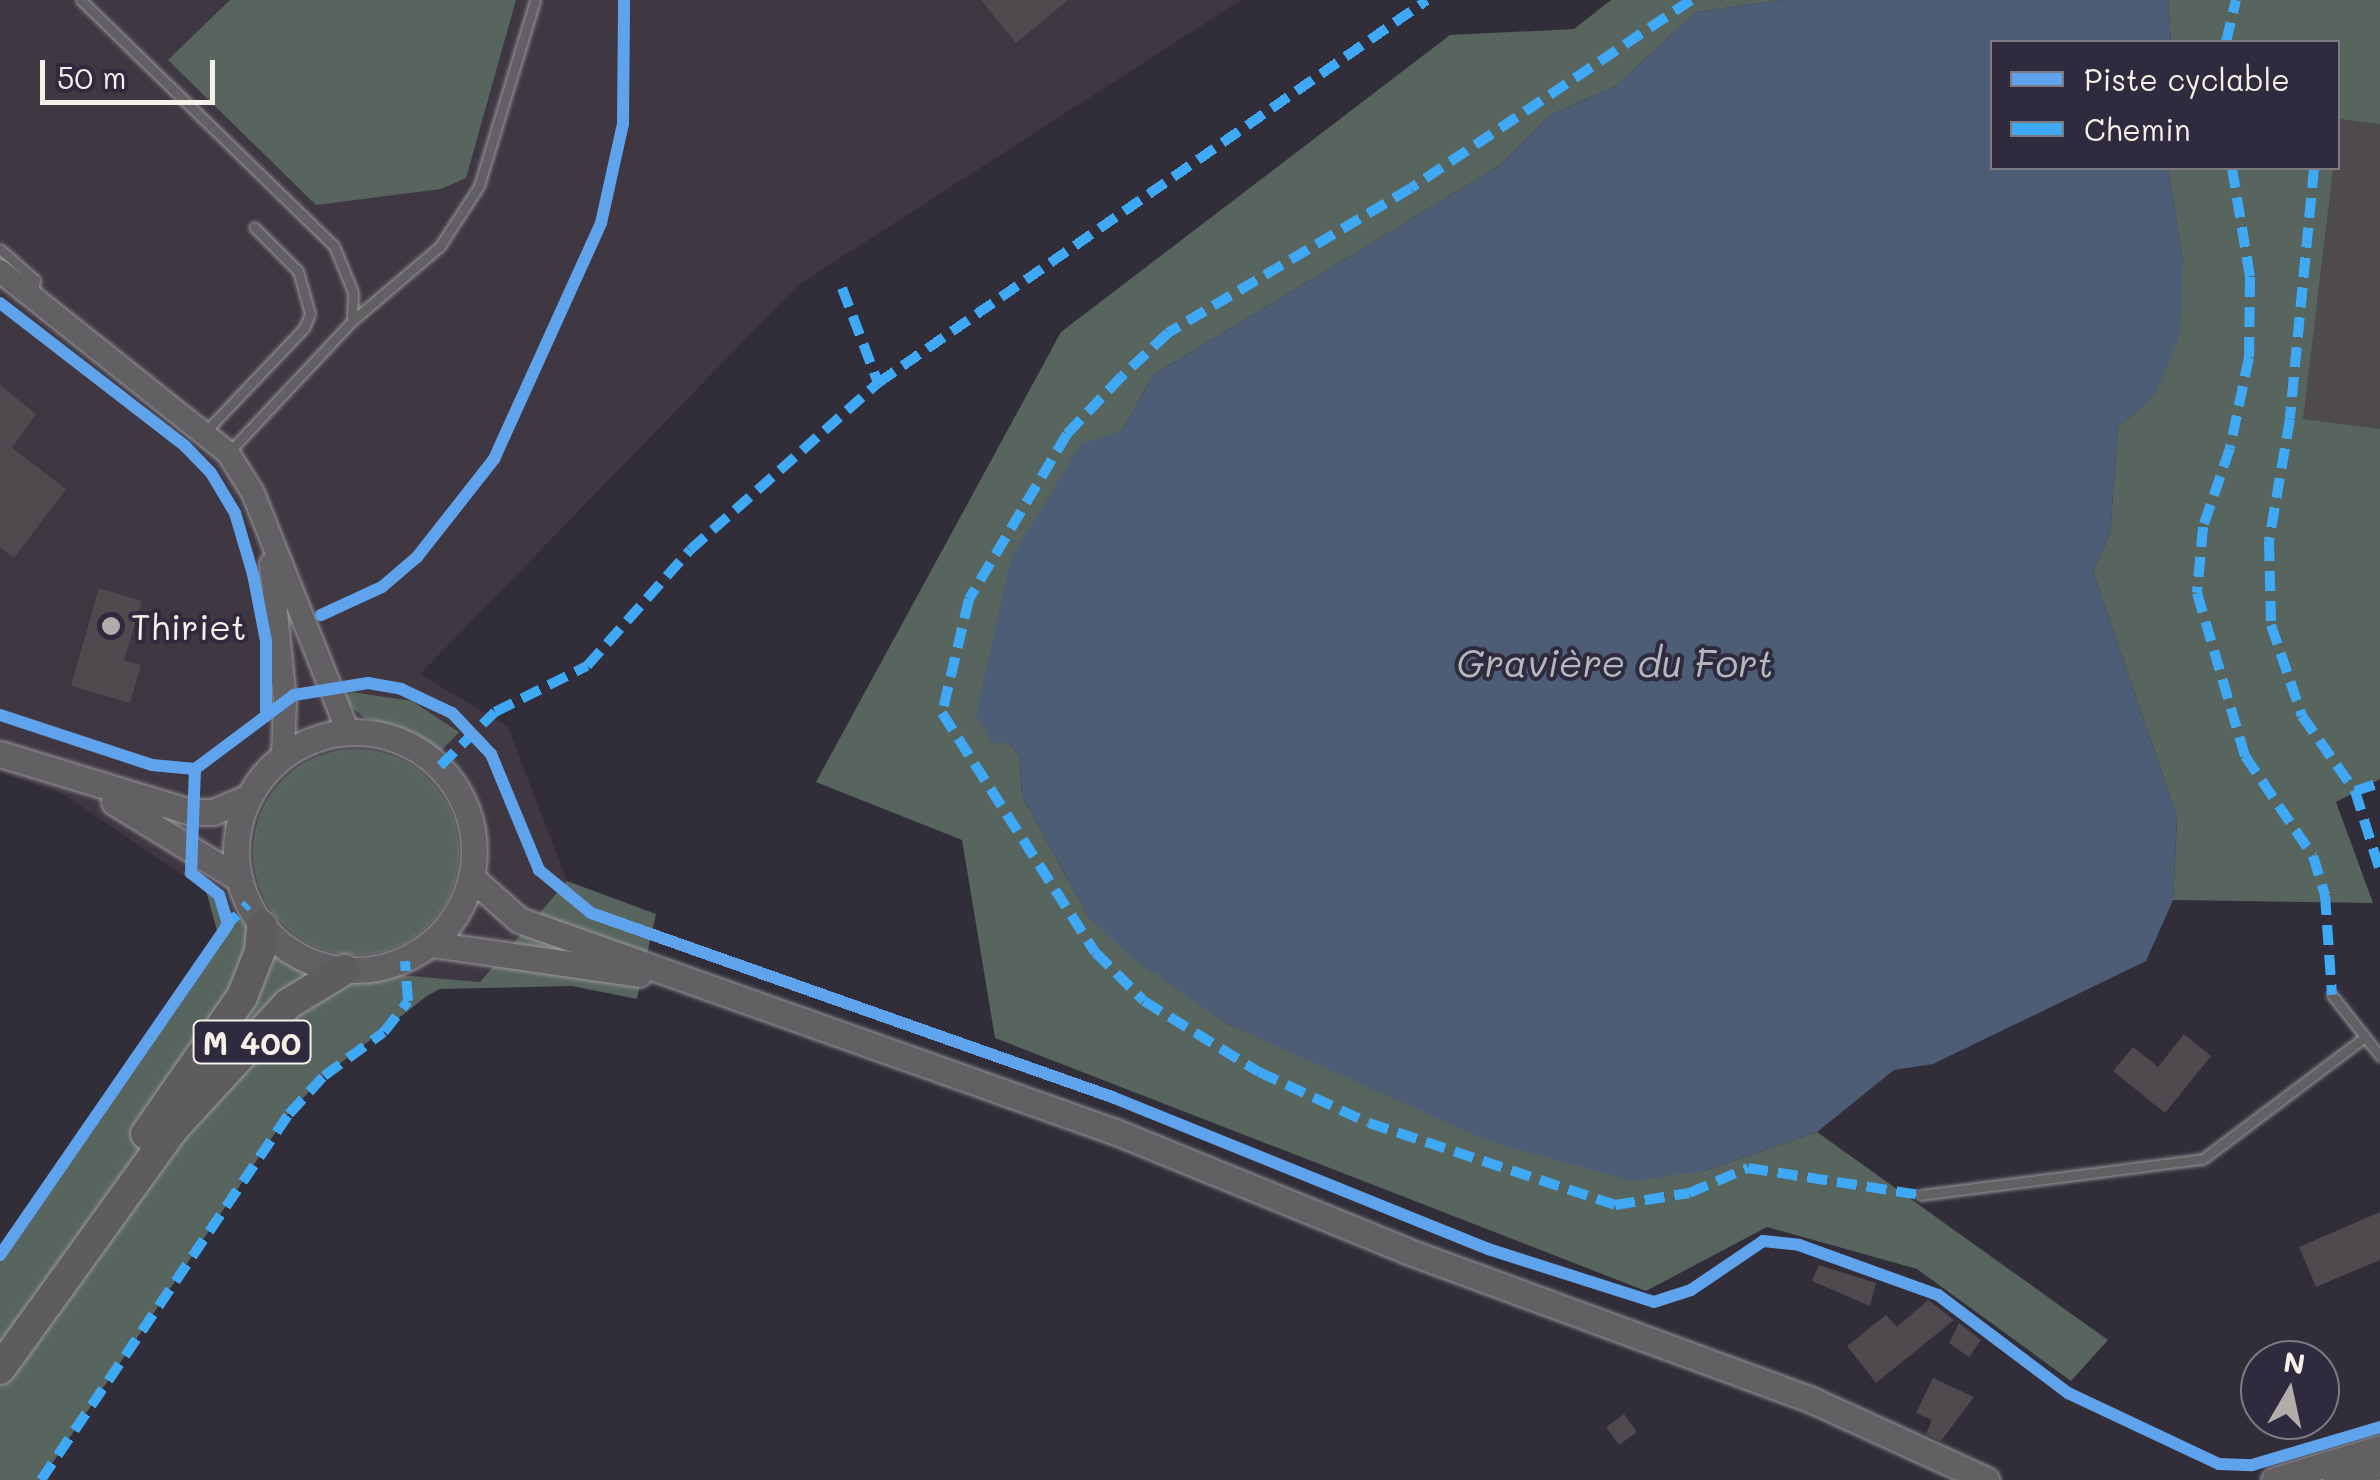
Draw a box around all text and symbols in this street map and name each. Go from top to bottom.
scale bar [45,40,220,102]
legend [1990,40,2340,170]
text: 50 m [57,57,127,97]
text: Piste cyclable [2084,59,2290,99]
text: Chemin [2084,109,2191,149]
place label: Thiriet [131,605,246,647]
marker: Thiriet [100,615,122,637]
water label: Gravière du Fort [1456,640,1774,686]
road number: M 400 [192,1015,312,1069]
north arrow [2240,1340,2340,1440]
text: N [2281,1343,2308,1382]

